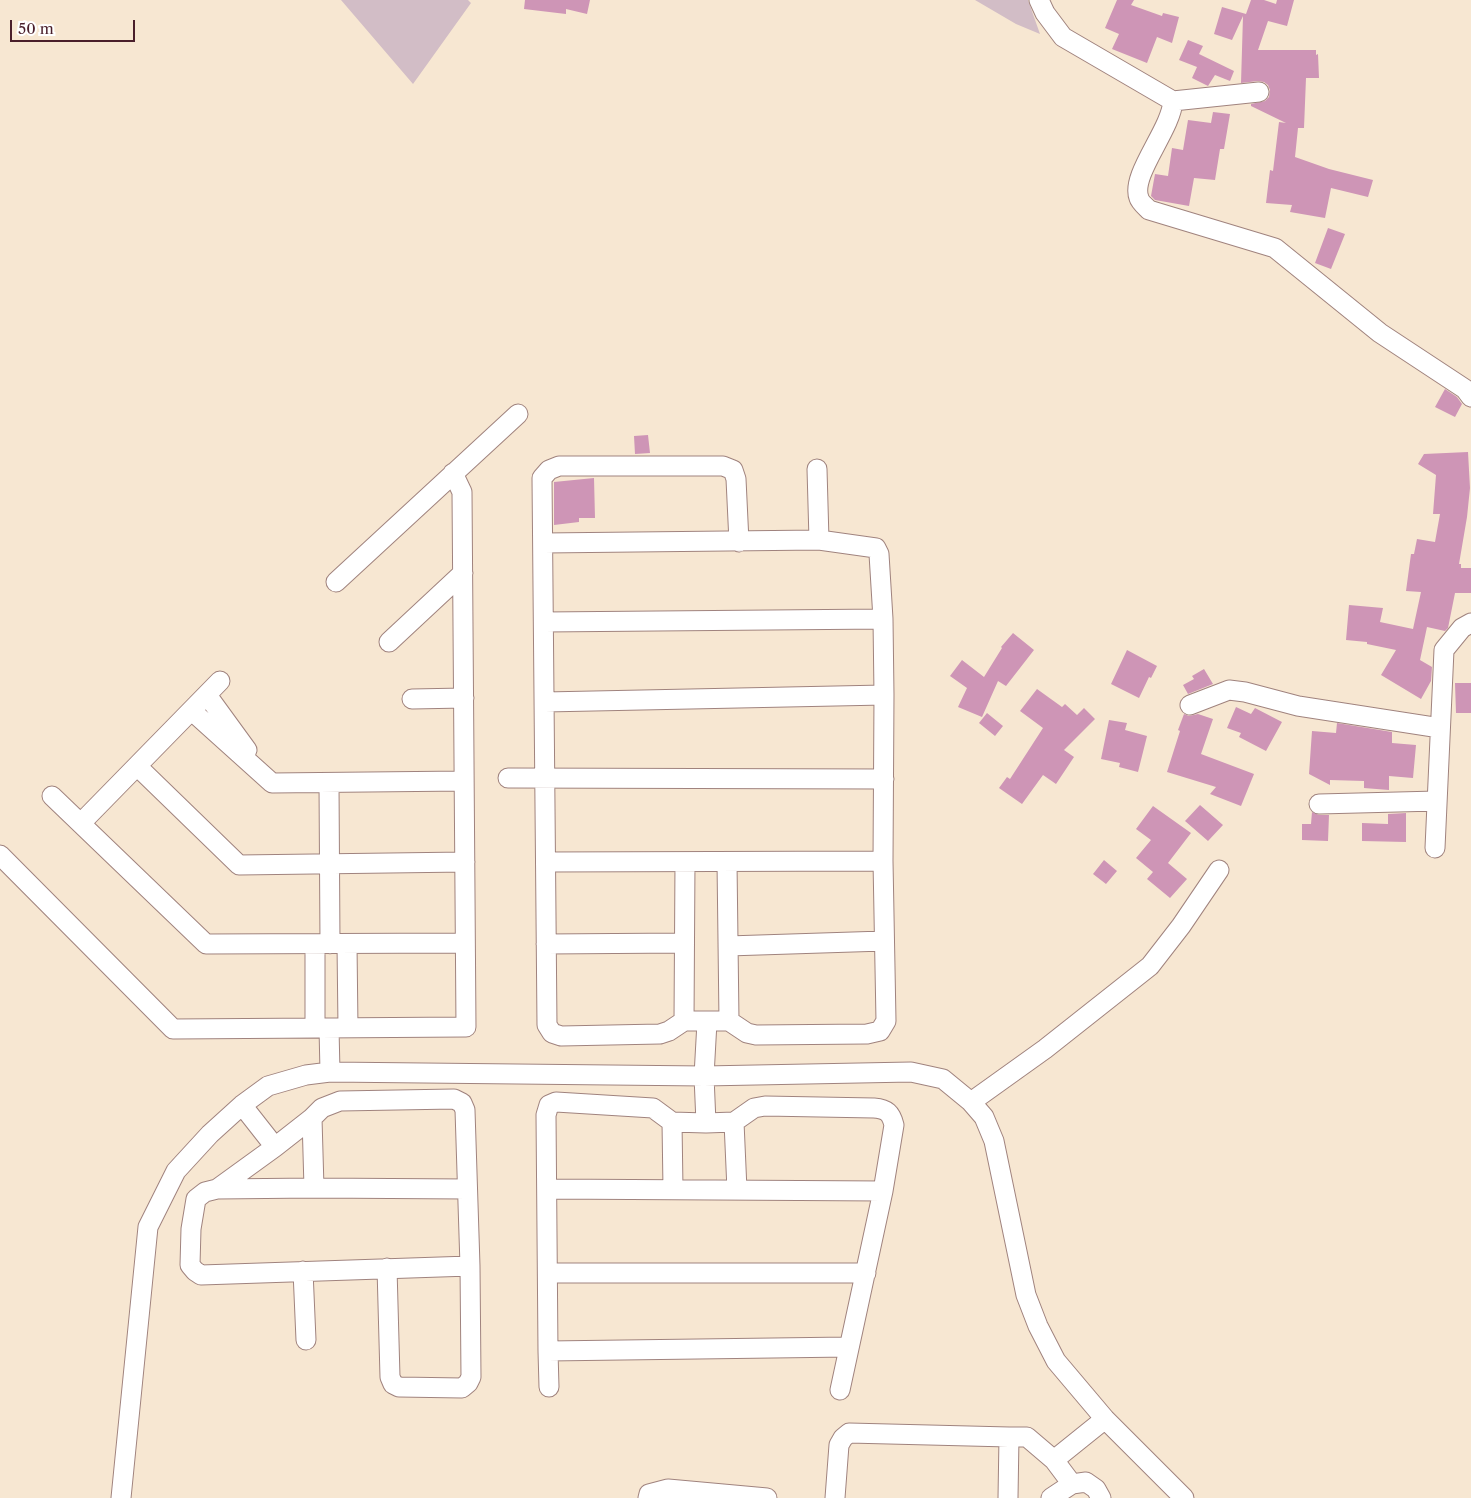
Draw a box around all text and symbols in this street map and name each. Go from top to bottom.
scale bar [12,10,138,42]
text: 50 m [18,19,54,38]

